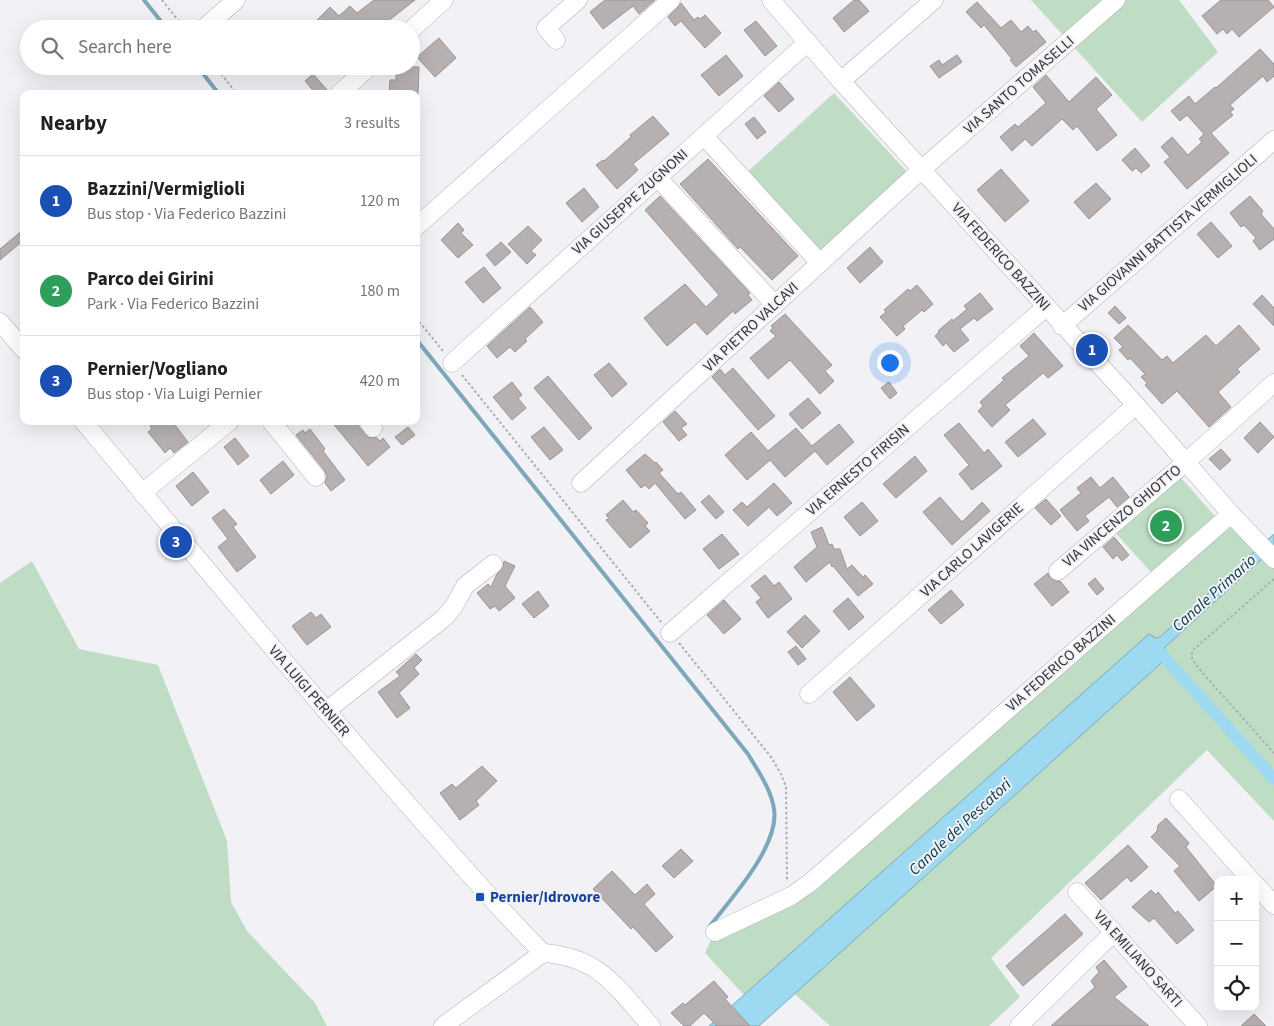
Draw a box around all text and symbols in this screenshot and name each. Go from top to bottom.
search box [20,20,420,75]
street label: VIA SANTO TOMASELLI [959,31,1079,139]
icon: search [38,34,66,62]
text: Search here [78,34,172,61]
text: Nearby [40,108,107,138]
text: 3 results [344,112,400,134]
street label: VIA GIUSEPPE ZUGNONI [567,144,693,260]
street label: VIA GIOVANNI BATTISTA VERMIGLIOLI [1074,149,1262,317]
text: Bazzini/Vermiglioli [87,176,245,203]
text: 1 [52,190,60,212]
text: 120 m [360,190,400,212]
street label: VIA FEDERICO BAZZINI [947,198,1055,316]
text: Bus stop · Via Federico Bazzini [87,203,286,225]
text: Parco dei Girini [87,266,214,293]
street label: VIA PIETRO VALCAVI [699,277,803,377]
text: 2 [52,280,60,302]
text: 180 m [360,280,400,302]
text: Park · Via Federico Bazzini [87,293,259,315]
pin: 1 [1076,331,1108,369]
your location [877,350,903,376]
text: Pernier/Vogliano [87,356,228,383]
text: 3 [52,370,60,392]
text: 420 m [360,370,400,392]
text: Bus stop · Via Luigi Pernier [87,383,262,405]
street label: VIA ERNESTO FIRISIN [802,419,914,521]
street label: VIA VINCENZO GHIOTTO [1058,460,1186,572]
street label: VIA CARLO LAVIGERIE [916,498,1028,602]
pin: 2 [1150,507,1182,545]
pin: 3 [160,523,192,561]
water label: Canale Primario [1167,549,1261,637]
street label: VIA FEDERICO BAZZINI [1002,609,1120,717]
street label: VIA LUIGI PERNIER [264,641,355,741]
water label: Canale dei Pescatori [904,773,1016,880]
map controls [1214,876,1259,1011]
button: + [1214,876,1259,921]
place label: Pernier/Idrovore [490,887,601,908]
marker: Pernier/Idrovore [474,891,486,903]
street label: VIA EMILIANO SARTI [1089,906,1187,1012]
button: − [1214,921,1259,966]
button: locate [1214,966,1259,1011]

